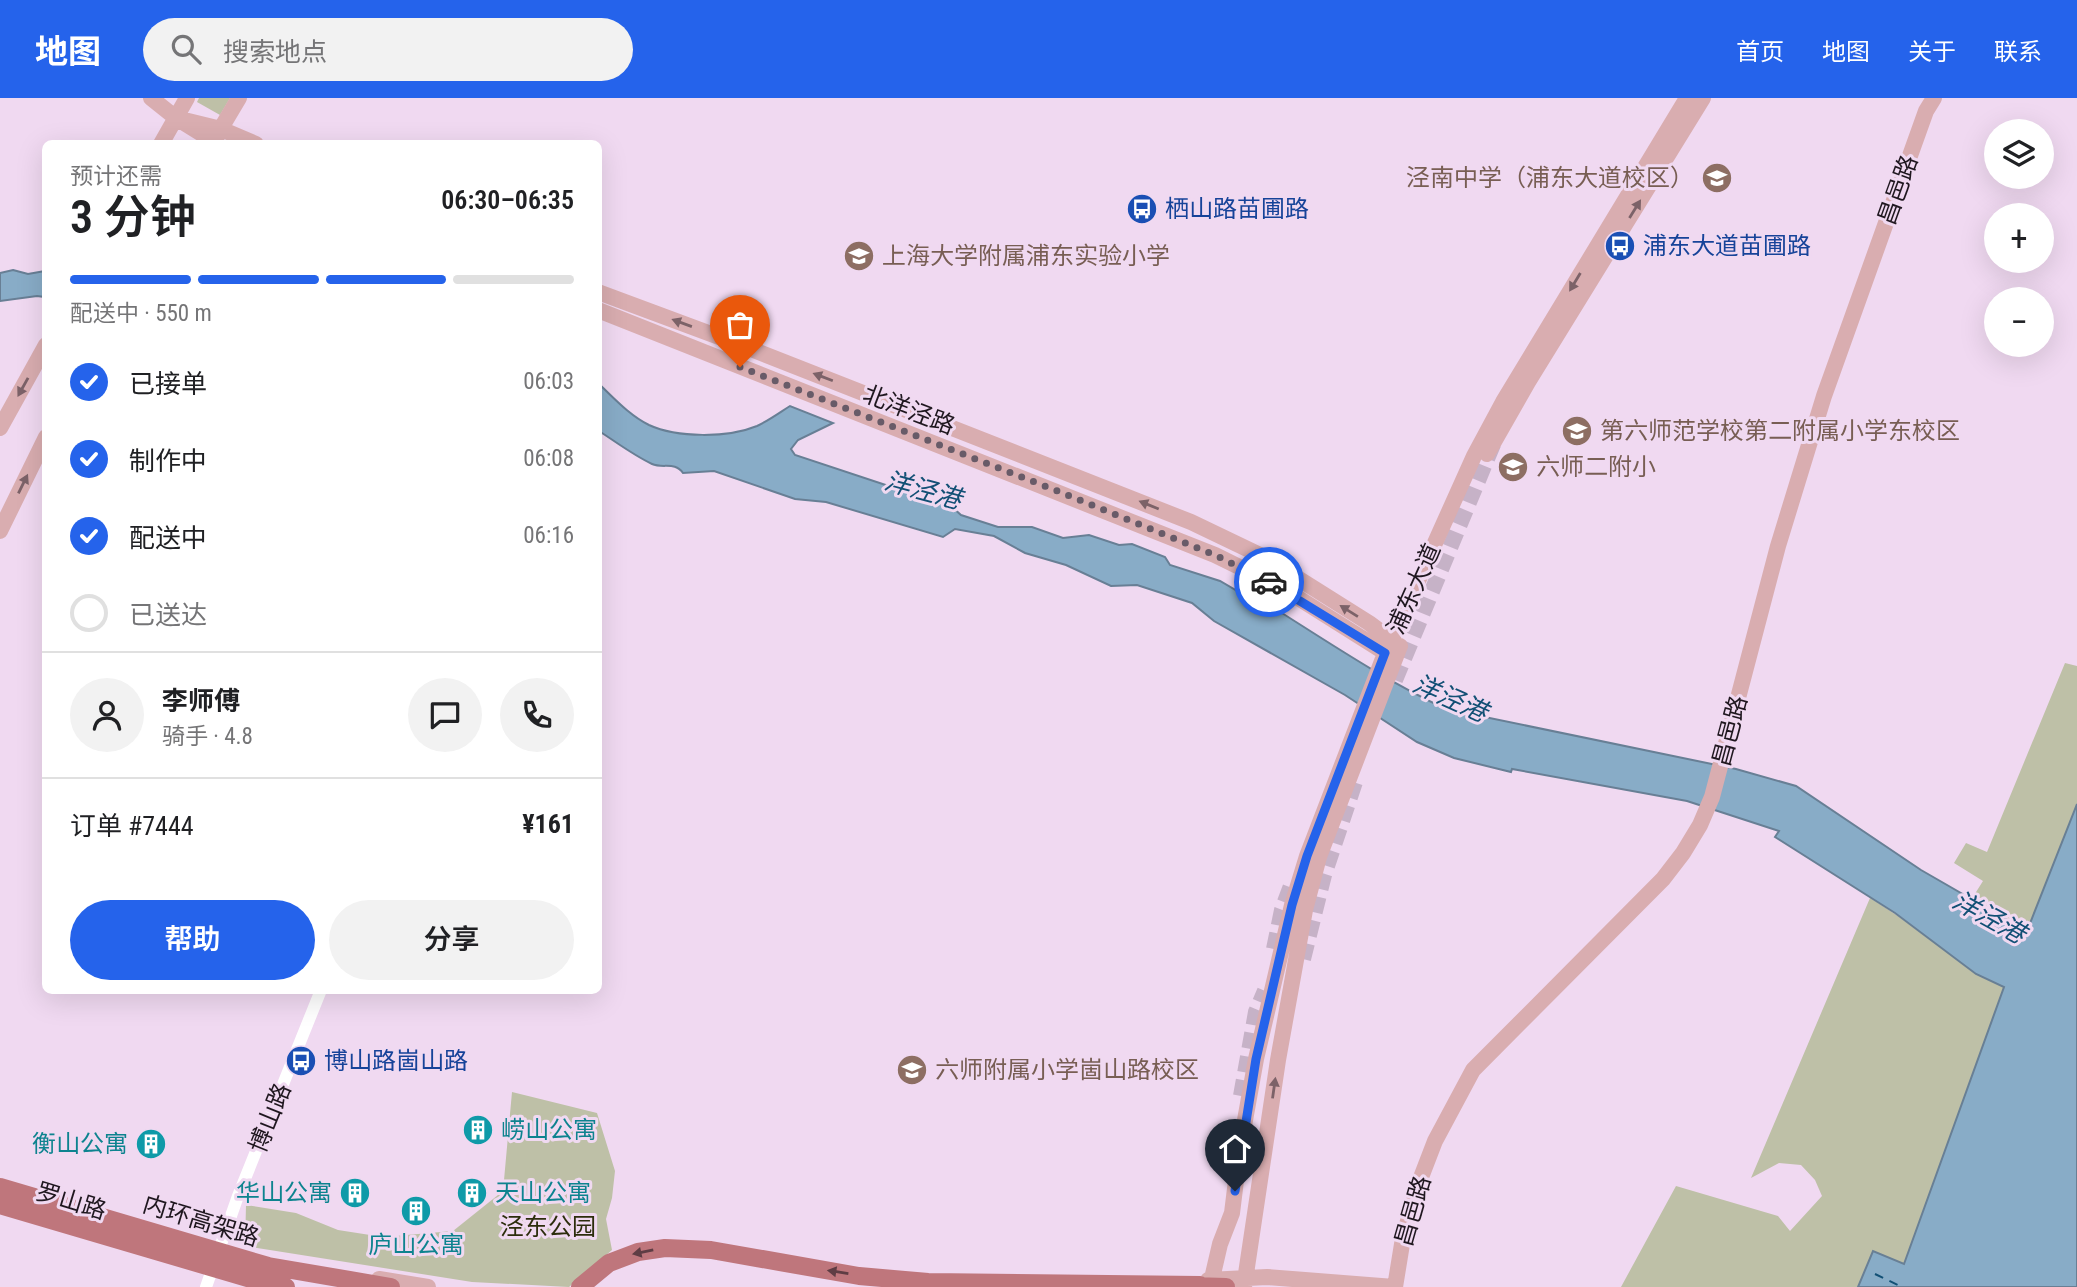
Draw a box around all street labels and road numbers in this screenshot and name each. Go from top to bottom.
street label: 昌邑路 [1873,151,1923,229]
street label: 北洋泾路 [859,380,959,440]
street label: 浦东大道 [1382,539,1446,639]
street label: 昌邑路 [1707,693,1753,769]
street label: 博山路 [244,1079,296,1157]
street label: 昌邑路 [1390,1173,1436,1249]
street label: 罗山路 [32,1177,110,1225]
street label: 内环高架路 [140,1190,262,1252]

